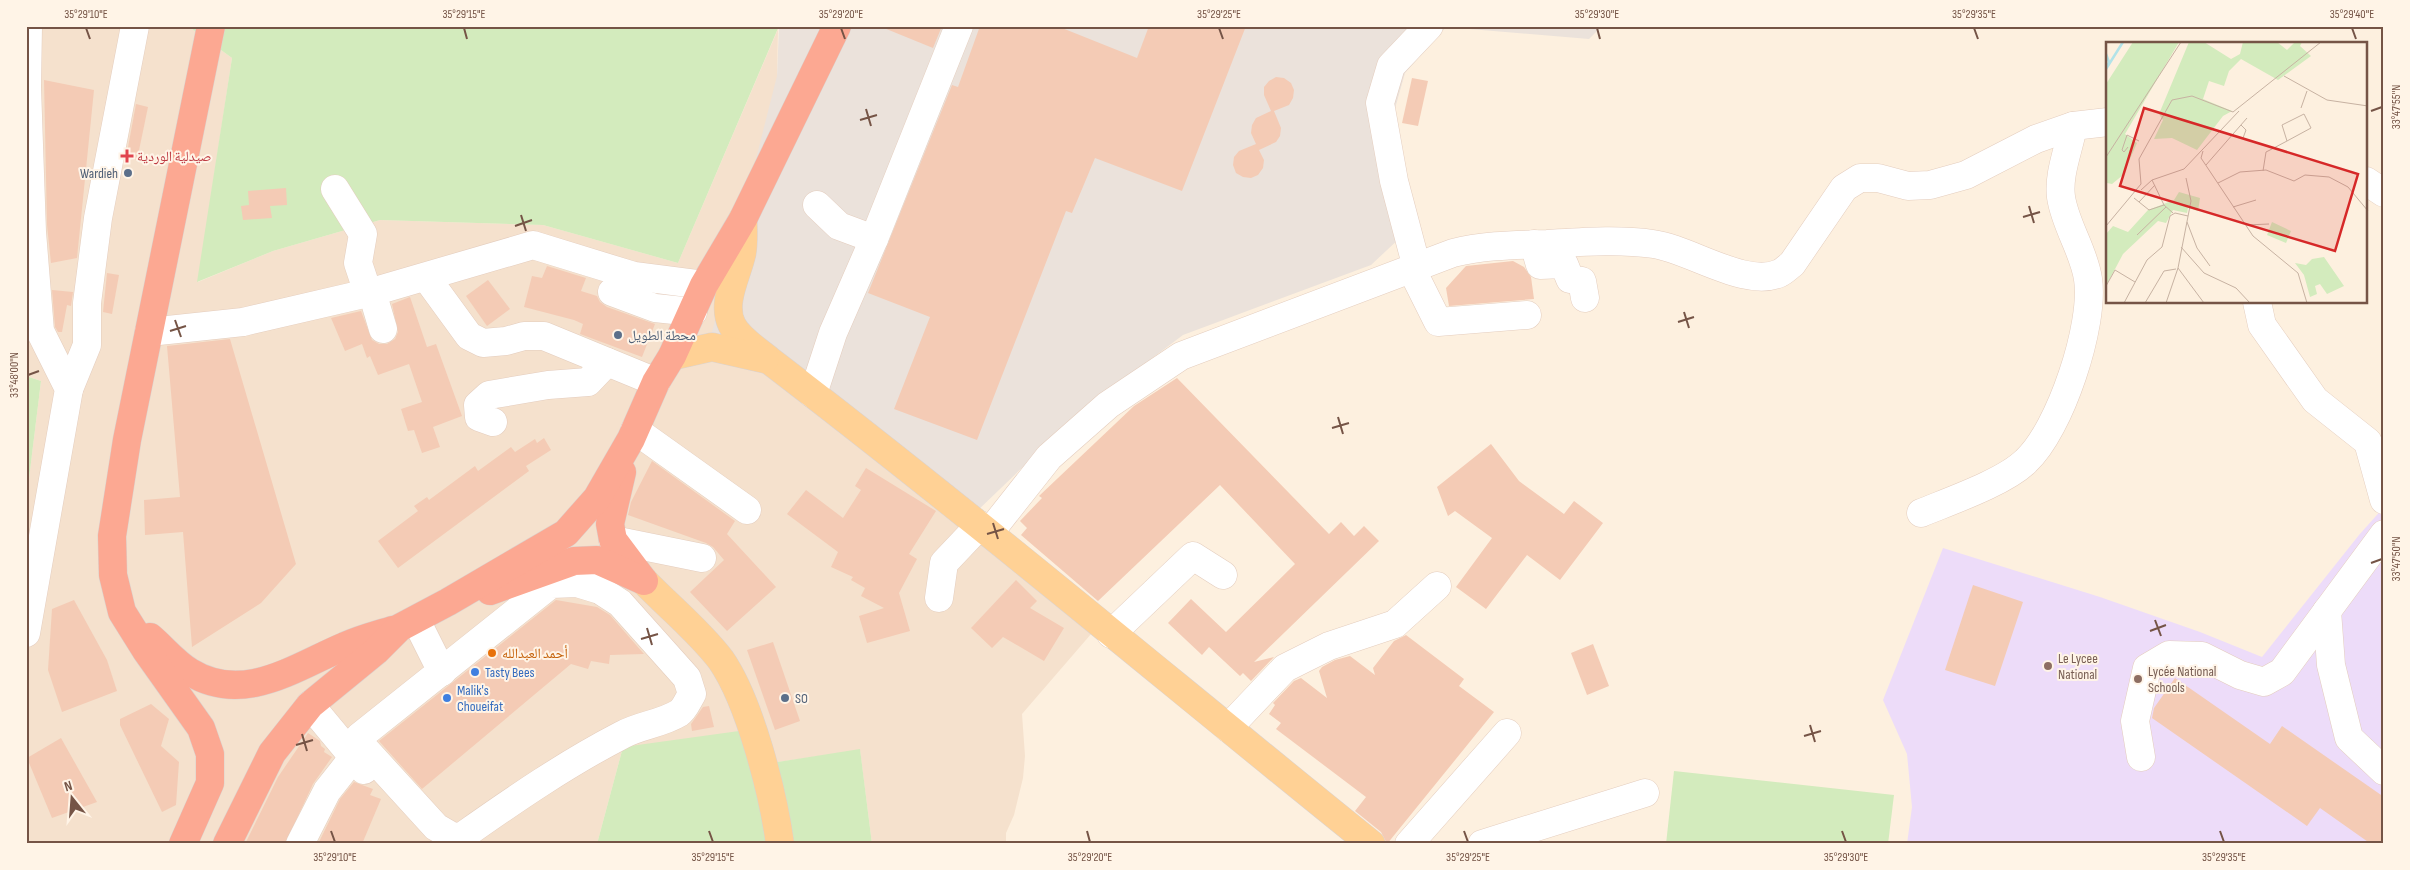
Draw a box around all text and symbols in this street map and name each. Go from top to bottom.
text: 35°29'10"E [64,7,108,22]
text: 35°29'15"E [442,7,486,22]
text: 35°29'20"E [819,7,863,22]
text: 35°29'25"E [1197,7,1241,22]
text: 35°29'30"E [1575,7,1619,22]
text: 35°29'35"E [1952,7,1996,22]
text: 35°29'40"E [2330,7,2374,22]
inset map [2106,42,2368,304]
text: 33°47'55"N [2389,85,2404,129]
place label: صيدلية الوردية [137,148,211,165]
marker: صيدلية الوردية [121,150,133,162]
place label: Wardieh [80,165,118,182]
marker: Wardieh [122,167,134,179]
place label: محطة الطويل [628,327,696,344]
marker: محطة الطويل [612,329,624,341]
text: 33°48'00"N [7,352,22,398]
text: 33°47'50"N [2389,536,2404,582]
place label: أحمد العبدالله [502,645,568,662]
marker: أحمد العبدالله [486,647,498,659]
place label: Le Lycee National [2058,650,2098,683]
marker: Le Lycee National [2042,660,2054,672]
place label: Lycée National Schools [2148,663,2216,696]
place label: Tasty Bees [485,664,535,681]
marker: Tasty Bees [469,666,481,678]
marker: Lycée National Schools [2132,673,2144,685]
place label: Malik's Choueifat [457,682,503,715]
place label: SO [795,690,808,707]
marker: Malik's Choueifat [441,692,453,704]
marker: SO [779,692,791,704]
north arrow [48,772,98,822]
text: N [62,777,74,795]
text: 35°29'10"E [313,850,357,865]
text: 35°29'15"E [691,850,735,865]
text: 35°29'20"E [1068,850,1112,865]
text: 35°29'25"E [1446,850,1490,865]
text: 35°29'30"E [1824,850,1868,865]
text: 35°29'35"E [2202,850,2246,865]

